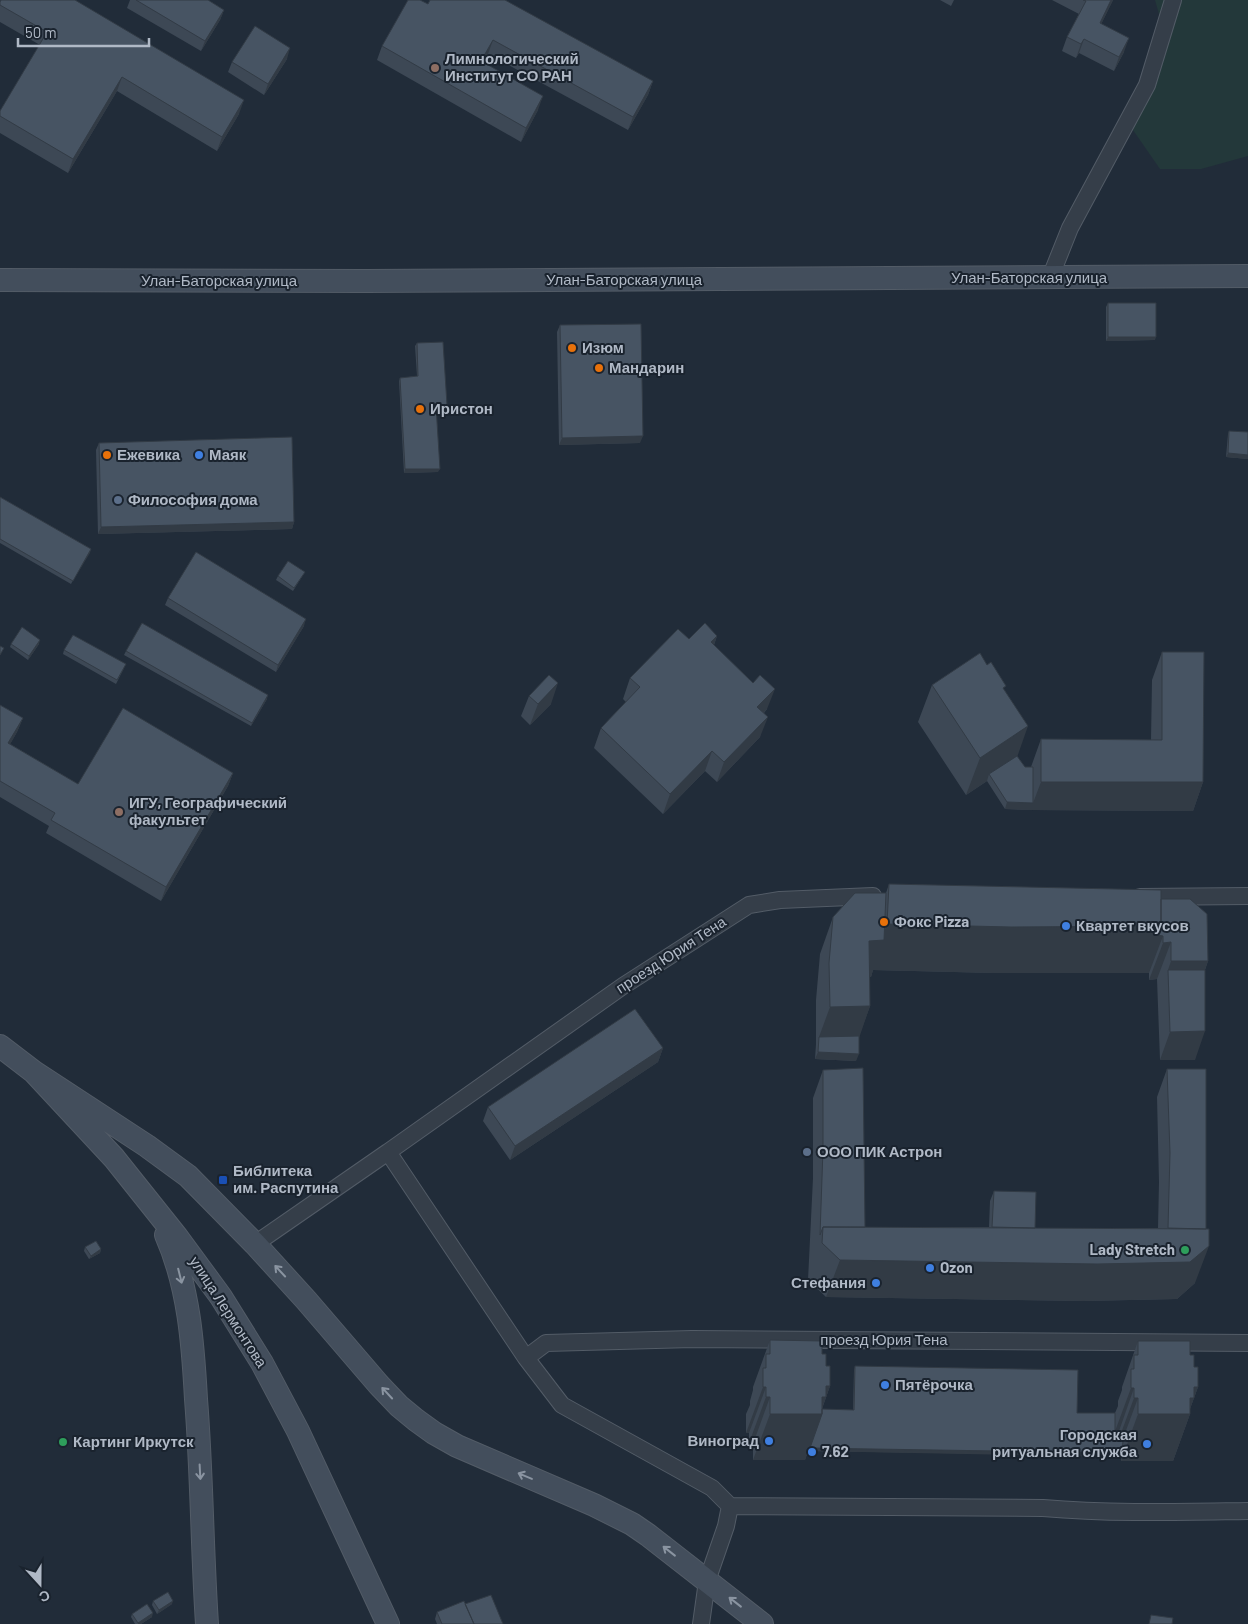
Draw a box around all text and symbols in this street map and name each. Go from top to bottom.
scale bar [18,15,149,47]
text: 50 m [25,23,57,41]
place label: Лимнологический Институт СО РАН [445,49,579,84]
marker: Лимнологический Институт СО РАН [429,62,441,74]
street label: Улан-Баторская улица [951,268,1108,286]
street label: Улан-Баторская улица [546,270,703,288]
street label: Улан-Баторская улица [141,271,298,289]
place label: Изюм [582,338,624,356]
marker: Изюм [566,342,578,354]
place label: Мандарин [609,358,684,376]
marker: Мандарин [593,362,605,374]
place label: Иристон [430,399,493,417]
marker: Иристон [414,403,426,415]
place label: Ежевика [117,445,181,463]
place label: Маяк [209,445,247,463]
marker: Ежевика [101,449,113,461]
marker: Маяк [193,449,205,461]
place label: Философия дома [128,490,258,508]
marker: Философия дома [112,494,124,506]
place label: ИГУ, Географический факультет [129,793,287,828]
marker: ИГУ, Географический факультет [113,806,125,818]
street label: проезд Юрия Тена [612,912,729,996]
place label: Фокс Pizza [894,912,969,930]
marker: Фокс Pizza [878,916,890,928]
place label: Квартет вкусов [1076,916,1189,934]
marker: Квартет вкусов [1060,920,1072,932]
place label: ООО ПИК Астрон [817,1142,942,1160]
marker: ООО ПИК Астрон [801,1146,813,1158]
place label: Библитека им. Распутина [233,1161,339,1196]
marker: Библитека им. Распутина [217,1174,229,1186]
place label: Lady Stretch [1089,1240,1175,1258]
marker: Lady Stretch [1179,1244,1191,1256]
street label: улица Лермонтова [186,1253,272,1371]
place label: Ozon [940,1258,973,1276]
marker: Ozon [924,1262,936,1274]
one-way arrow [274,1265,286,1278]
one-way arrow [176,1267,186,1283]
place label: Стефания [791,1273,866,1291]
marker: Стефания [870,1277,882,1289]
street label: проезд Юрия Тена [820,1330,948,1348]
place label: Пятёрочка [895,1375,973,1393]
marker: Пятёрочка [879,1379,891,1391]
one-way arrow [381,1387,393,1400]
place label: Городская ритуальная служба [992,1425,1138,1460]
place label: Виноград [687,1431,759,1449]
place label: Картинг Иркутск [73,1432,194,1450]
marker: Виноград [763,1435,775,1447]
marker: Картинг Иркутск [57,1436,69,1448]
marker: Городская ритуальная служба [1141,1438,1153,1450]
place label: 7.62 [822,1442,849,1460]
marker: 7.62 [806,1446,818,1458]
one-way arrow [196,1463,205,1479]
one-way arrow [518,1471,533,1480]
one-way arrow [662,1545,675,1556]
north arrow [15,1559,65,1609]
text: С [37,1587,53,1606]
one-way arrow [728,1597,741,1608]

